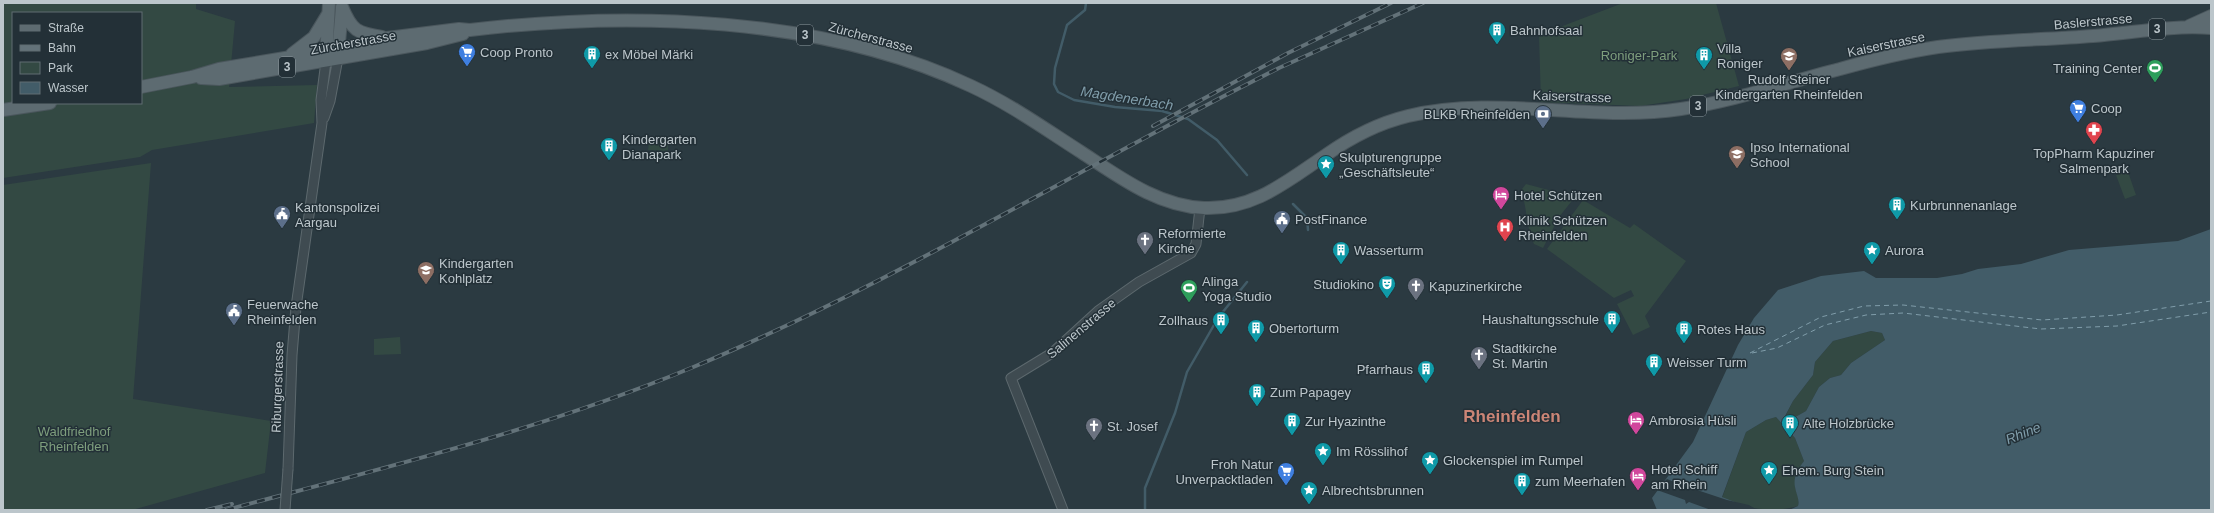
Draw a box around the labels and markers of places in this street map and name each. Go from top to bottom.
building icon: Bahnhofsaal [1487,20,1507,45]
place label: Bahnhofsaal [1510,23,1582,38]
place label: Villa Roniger [1717,41,1763,71]
supermarket icon: Coop Pronto [457,42,477,67]
building icon: ex Möbel Märki [582,44,602,69]
place label: Coop Pronto [480,45,553,60]
building icon: Villa Roniger [1694,45,1714,70]
school or university icon: Rudolf Steiner Kindergarten Rheinfelden [1779,46,1799,71]
place label: ex Möbel Märki [605,47,693,62]
sports icon: Training Center [2145,58,2165,83]
place label: Training Center [2053,61,2143,76]
place label: Rudolf Steiner Kindergarten Rheinfelden [1715,72,1863,102]
supermarket icon: Coop [2068,98,2088,123]
place label: Coop [2091,101,2122,116]
bank icon: BLKB Rheinfelden [1533,104,1553,129]
place label: BLKB Rheinfelden [1424,107,1530,122]
pharmacy icon: TopPharm Kapuziner Salmenpark [2084,120,2104,145]
place label: Kindergarten Dianapark [622,132,696,162]
building icon: Kindergarten Dianapark [599,136,619,161]
place label: Ipso International School [1750,140,1850,170]
school or university icon: Ipso International School [1727,144,1747,169]
place label: TopPharm Kapuziner Salmenpark [2033,146,2155,176]
place label: Skulpturengruppe „Geschäftsleute“ [1339,150,1442,180]
place icon: Skulpturengruppe „Geschäftsleute“ [1316,154,1336,179]
hotel icon: Hotel Schützen [1491,185,1511,210]
place label: Hotel Schützen [1514,188,1602,203]
building icon: Kurbrunnenanlage [1887,195,1907,220]
place label: Kurbrunnenanlage [1910,198,2017,213]
place label: Kantonspolizei Aargau [295,200,380,230]
public building icon: Kantonspolizei Aargau [272,204,292,229]
public building icon: PostFinance [1272,209,1292,234]
place label: PostFinance [1295,212,1367,227]
place label: Klinik Schützen Rheinfelden [1518,213,1607,243]
hospital icon: Klinik Schützen Rheinfelden [1495,217,1515,242]
place label: Reformierte Kirche [1158,226,1226,256]
church icon: Reformierte Kirche [1135,230,1155,255]
building icon: Wasserturm [1331,240,1351,265]
place icon: Aurora [1862,240,1882,265]
place label: Wasserturm [1354,243,1424,258]
place label: Aurora [1885,243,1925,258]
place label: Kindergarten Kohlplatz [439,256,513,286]
school or university icon: Kindergarten Kohlplatz [416,260,436,285]
place label: Alinga Yoga Studio [1202,274,1272,304]
theatre icon: Studiokino [1377,274,1397,299]
church icon: Kapuzinerkirche [1406,276,1426,301]
place label: Studiokino [1313,277,1374,292]
sports icon: Alinga Yoga Studio [1179,278,1199,303]
place label: Kapuzinerkirche [1429,279,1522,294]
place label: Feuerwache Rheinfelden [247,297,319,327]
public building icon: Feuerwache Rheinfelden [224,301,244,326]
building icon: Haushaltungsschule [1602,309,1622,334]
building icon: Zollhaus [1211,310,1231,335]
place label: Haushaltungsschule [1482,312,1599,327]
place label: Zollhaus [1159,313,1208,328]
building icon: Obertorturm [1246,318,1266,343]
building icon: Rotes Haus [1674,319,1694,344]
place label: Obertorturm [1269,321,1339,336]
place label: Rotes Haus [1697,322,1765,337]
place label: Stadtkirche St. Martin [1492,341,1557,371]
church icon: Stadtkirche St. Martin [1469,345,1489,370]
building icon: Weisser Turm [1644,352,1664,377]
place label: Weisser Turm [1667,355,1747,370]
building icon: Pfarrhaus [1416,359,1436,384]
place label: Pfarrhaus [1357,362,1413,377]
building icon: Zum Papagey [1247,382,1267,407]
place label: Zum Papagey [1270,385,1351,400]
hotel icon: Ambrosia Hüsli [1626,410,1646,435]
building icon: Zur Hyazinthe [1282,411,1302,436]
place label: Ambrosia Hüsli [1649,413,1737,428]
building icon: Alte Holzbrücke [1780,413,1800,438]
place label: Zur Hyazinthe [1305,414,1386,429]
church icon: St. Josef [1084,416,1104,441]
place label: Alte Holzbrücke [1803,416,1894,431]
place label: St. Josef [1107,419,1158,434]
place icon: Im Rösslihof [1313,441,1333,466]
place label: Im Rösslihof [1336,444,1408,459]
place icon: Glockenspiel im Rumpel [1420,450,1440,475]
place label: Glockenspiel im Rumpel [1443,453,1583,468]
place label: Froh Natur Unverpacktladen [1175,457,1274,487]
place icon: Ehem. Burg Stein [1759,460,1779,485]
supermarket icon: Froh Natur Unverpacktladen [1276,461,1296,486]
place label: Hotel Schiff am Rhein [1651,462,1718,492]
place label: Ehem. Burg Stein [1782,463,1884,478]
hotel icon: Hotel Schiff am Rhein [1628,466,1648,491]
building icon: zum Meerhafen [1512,471,1532,496]
place label: zum Meerhafen [1535,474,1625,489]
place icon: Albrechtsbrunnen [1299,480,1319,505]
place label: Albrechtsbrunnen [1322,483,1424,498]

